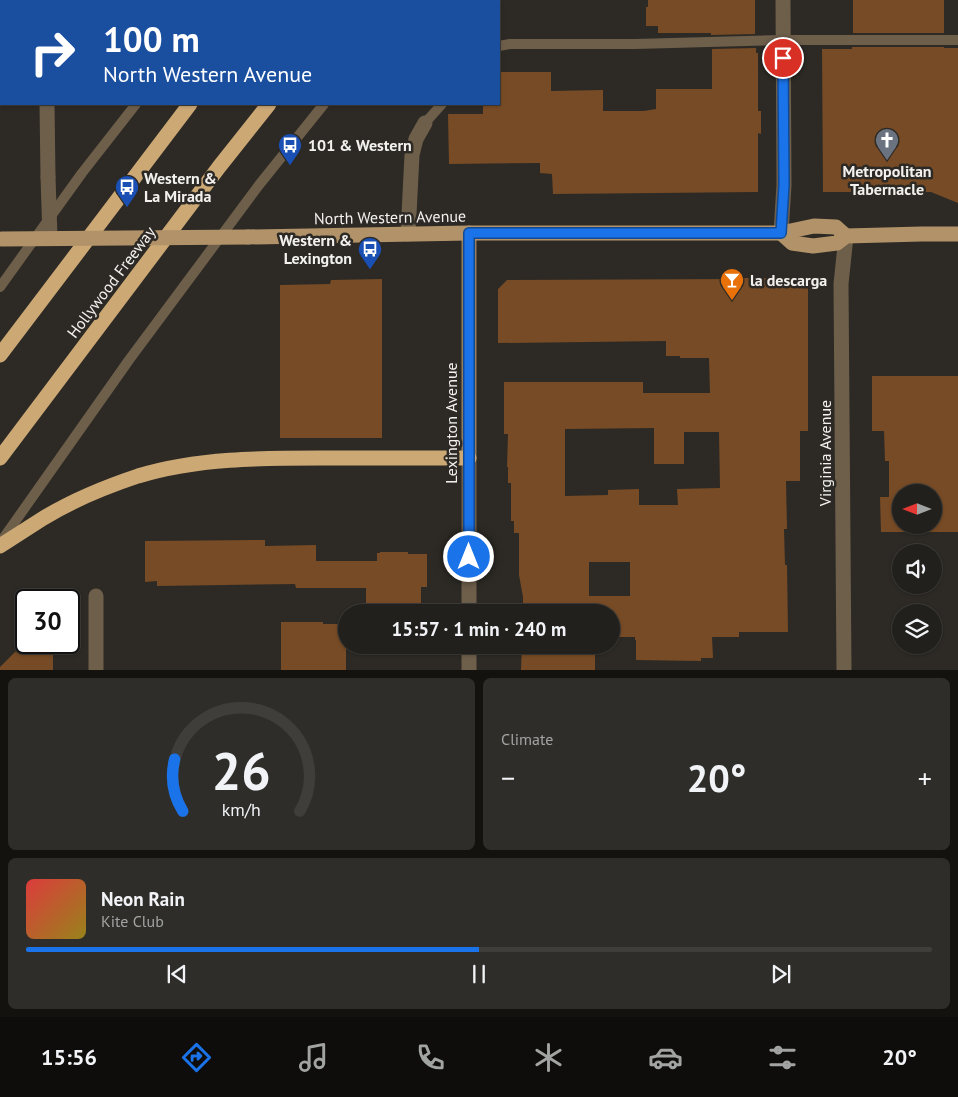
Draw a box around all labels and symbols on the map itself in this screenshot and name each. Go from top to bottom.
pin [762,37,804,79]
church icon: Metropolitan Tabernacle [874,127,900,161]
bus stop icon: 101 & Western [277,132,303,166]
place label: 101 & Western [308,135,412,155]
place label: Metropolitan Tabernacle [842,161,932,199]
place label: Western & La Mirada [144,168,217,206]
bus stop icon: Western & La Mirada [114,174,140,208]
street label: North Western Avenue [314,206,466,228]
street label: Hollywood Freeway [63,222,160,342]
place label: Western & Lexington [279,230,352,268]
bus stop icon: Western & Lexington [357,236,383,270]
bar icon: la descarga [719,267,745,301]
place label: la descarga [750,270,827,290]
street label: Lexington Avenue [441,362,461,484]
street label: Virginia Avenue [815,400,835,507]
north arrow [892,484,942,534]
position arrow [442,530,494,582]
speed limit sign: 30 [15,589,80,654]

